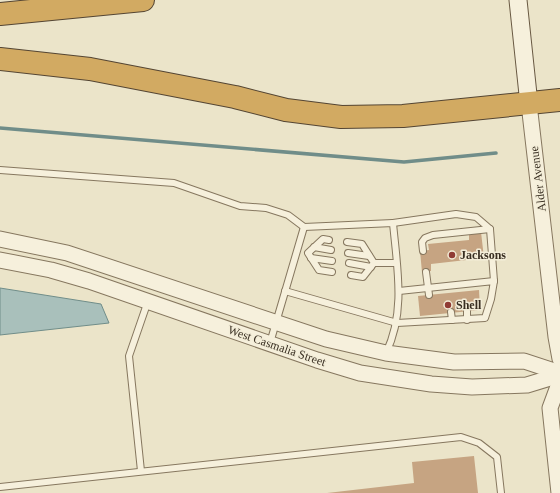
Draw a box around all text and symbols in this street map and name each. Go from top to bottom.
street label: Alder Avenue [527,145,549,213]
place label: Jacksons [460,248,506,262]
marker: Jacksons [447,250,457,260]
place label: Shell [456,298,482,312]
marker: Shell [443,300,453,310]
street label: West Casmalia Street [226,323,328,369]

